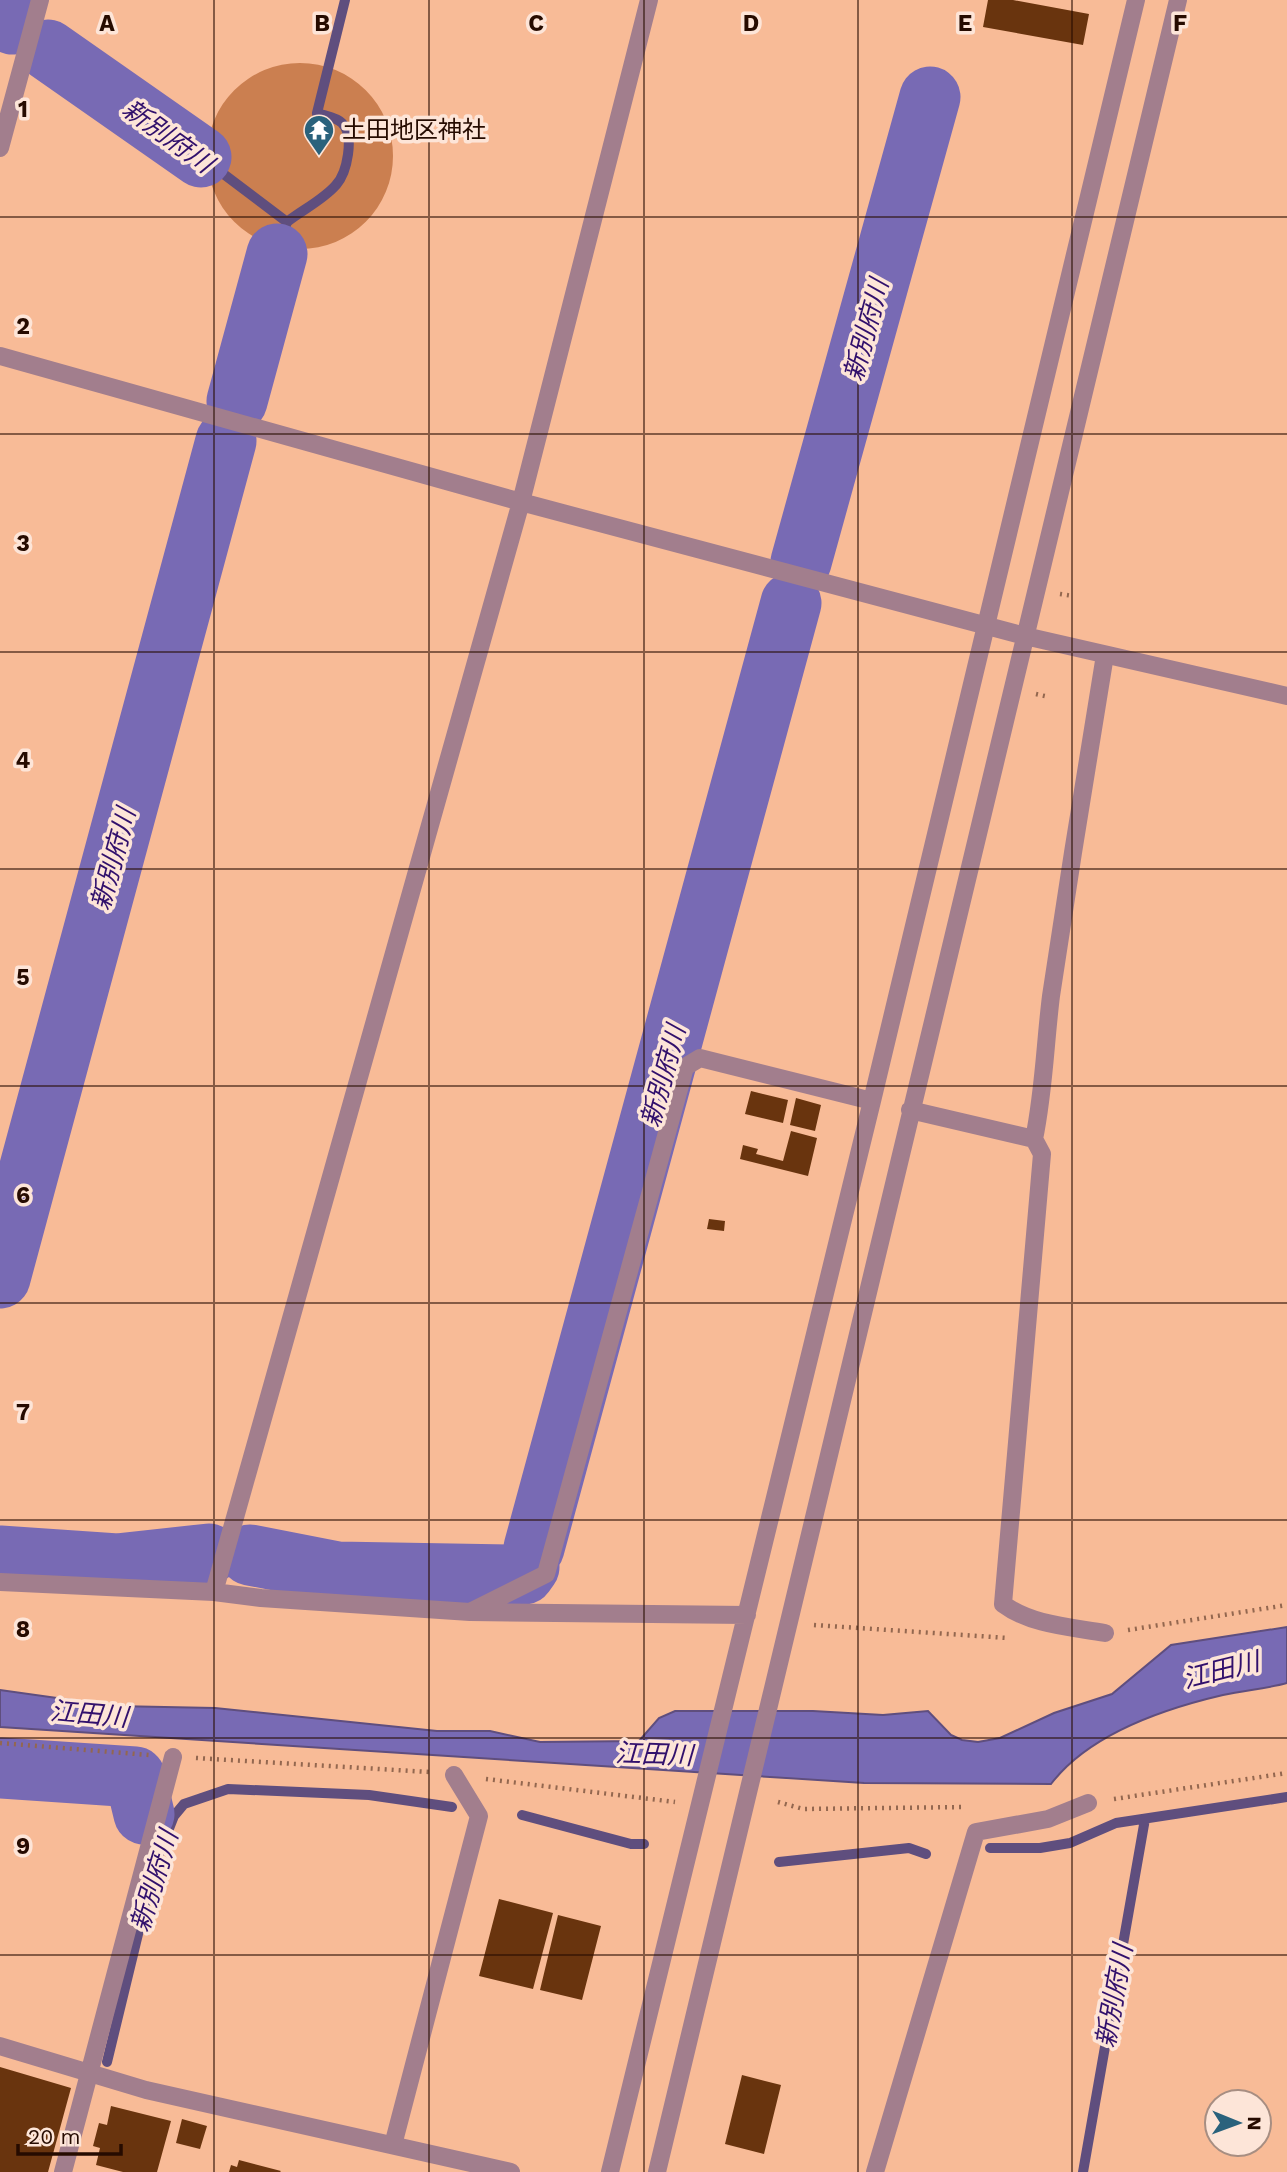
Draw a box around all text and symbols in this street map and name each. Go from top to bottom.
text: A [99,10,115,37]
text: B [314,10,330,37]
text: C [528,10,544,37]
text: D [743,10,759,37]
text: E [958,10,972,37]
text: F [1173,10,1187,37]
water label: 新別府川 [117,93,221,180]
text: 1 [18,96,28,123]
temple icon: 土田地区神社 [302,113,336,157]
place label: 土田地区神社 [342,116,486,144]
water label: 新別府川 [838,273,895,384]
text: 2 [16,313,30,340]
text: 3 [16,530,30,557]
text: 4 [16,747,31,774]
water label: 新別府川 [85,802,142,913]
text: 5 [16,964,30,991]
water label: 新別府川 [635,1019,692,1130]
text: 6 [16,1182,30,1209]
text: 7 [16,1399,30,1426]
text: 8 [16,1616,30,1643]
water label: 江田川 [1180,1645,1265,1694]
water label: 江田川 [49,1696,132,1733]
water label: 江田川 [614,1738,696,1770]
water label: 新別府川 [124,1824,184,1935]
text: 9 [16,1833,30,1860]
water label: 新別府川 [1090,1939,1138,2050]
north arrow [1203,2088,1273,2158]
scale bar [18,2112,121,2156]
text: N [1243,2116,1266,2131]
text: 20 m [28,2124,80,2149]

